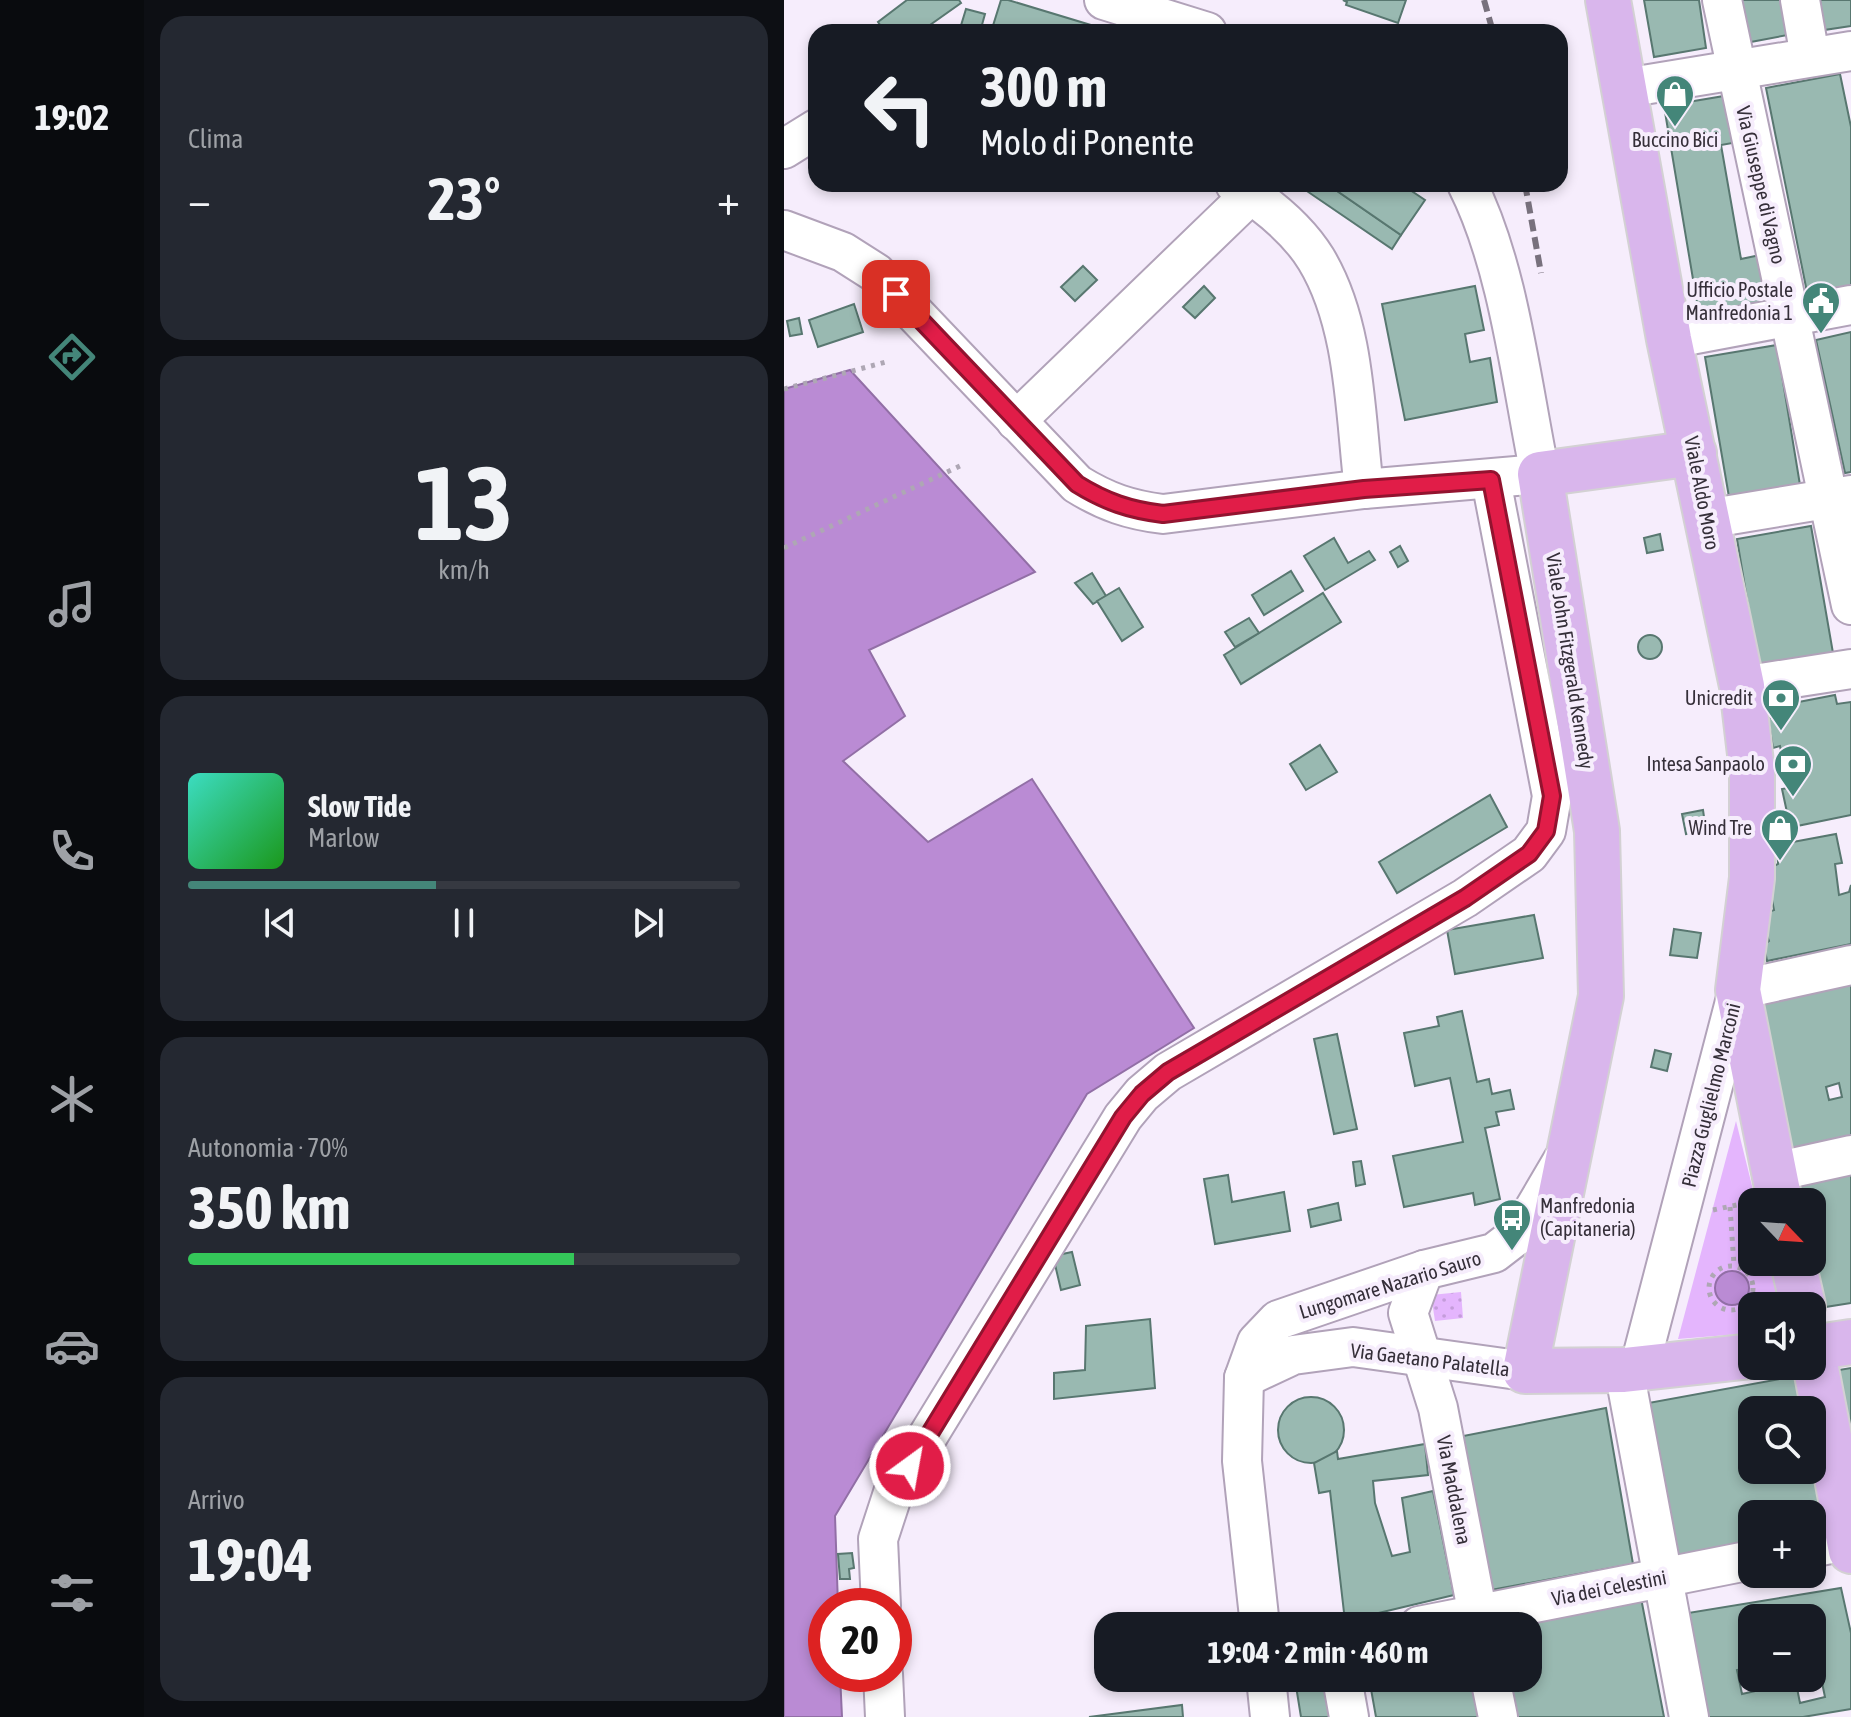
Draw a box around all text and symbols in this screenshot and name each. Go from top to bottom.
text: 300 m [980,55,1107,119]
icon: left [848,56,952,160]
shop icon: Buccino Bici [1654,73,1696,128]
text: 19:02 [35,96,109,138]
street label: Via Giuseppe di Vagno [1732,104,1791,266]
text: Molo di Ponente [980,121,1194,163]
text: Clima [188,124,243,154]
place label: Buccino Bici [1632,128,1718,151]
text: 23° [428,164,500,233]
text: − [188,174,211,224]
text: + [717,174,740,224]
pin [862,260,930,328]
icon: arrive [874,272,918,316]
place label: Ufficio Postale Manfredonia 1 [1686,278,1793,324]
public building icon: Ufficio Postale Manfredonia 1 [1800,280,1842,335]
icon: directions [44,329,100,385]
street label: Viale Aldo Moro [1680,434,1725,552]
text: 13 [415,443,513,562]
street label: Viale John Fitzgerald Kennedy [1542,551,1599,770]
text: km/h [438,555,490,585]
icon: music [44,576,100,632]
bank icon: Unicredit [1760,677,1802,732]
place label: Unicredit [1685,686,1753,709]
bank icon: Intesa Sanpaolo [1772,743,1814,798]
place label: Intesa Sanpaolo [1646,752,1765,775]
text: Slow Tide [308,789,411,823]
shop icon: Wind Tre [1759,807,1801,862]
place label: Wind Tre [1688,816,1752,839]
icon: phone [44,823,100,879]
text: Marlow [308,823,379,853]
icon: previous [258,901,302,945]
icon: pause [442,901,486,945]
icon: next [626,901,670,945]
street label: Piazza Guglielmo Marconi [1676,1000,1745,1189]
icon: climate [44,1071,100,1127]
text: Autonomia · 70% [188,1133,348,1163]
text: 350 km [188,1173,350,1242]
north arrow [1738,1188,1826,1276]
map controls [1738,1188,1826,1692]
place label: Manfredonia (Capitaneria) [1540,1194,1636,1240]
bus stop icon: Manfredonia (Capitaneria) [1491,1197,1533,1252]
street label: Lungomare Nazario Sauro [1296,1246,1484,1323]
button: sound [1738,1292,1826,1380]
icon: car [44,1318,100,1374]
street label: Via Gaetano Palatella [1349,1338,1511,1381]
button: search [1738,1396,1826,1484]
position arrow [868,1424,952,1508]
street label: Via Maddalena [1433,1433,1476,1546]
text: Arrivo [188,1485,245,1515]
button: + [1738,1500,1826,1588]
text: 19:04 [188,1525,313,1594]
icon: filters [44,1565,100,1621]
street label: Via dei Celestini [1550,1565,1668,1610]
speed limit sign: 20 [808,1588,912,1692]
button: − [1738,1604,1826,1692]
text: 19:04 · 2 min · 460 m [1208,1635,1428,1669]

